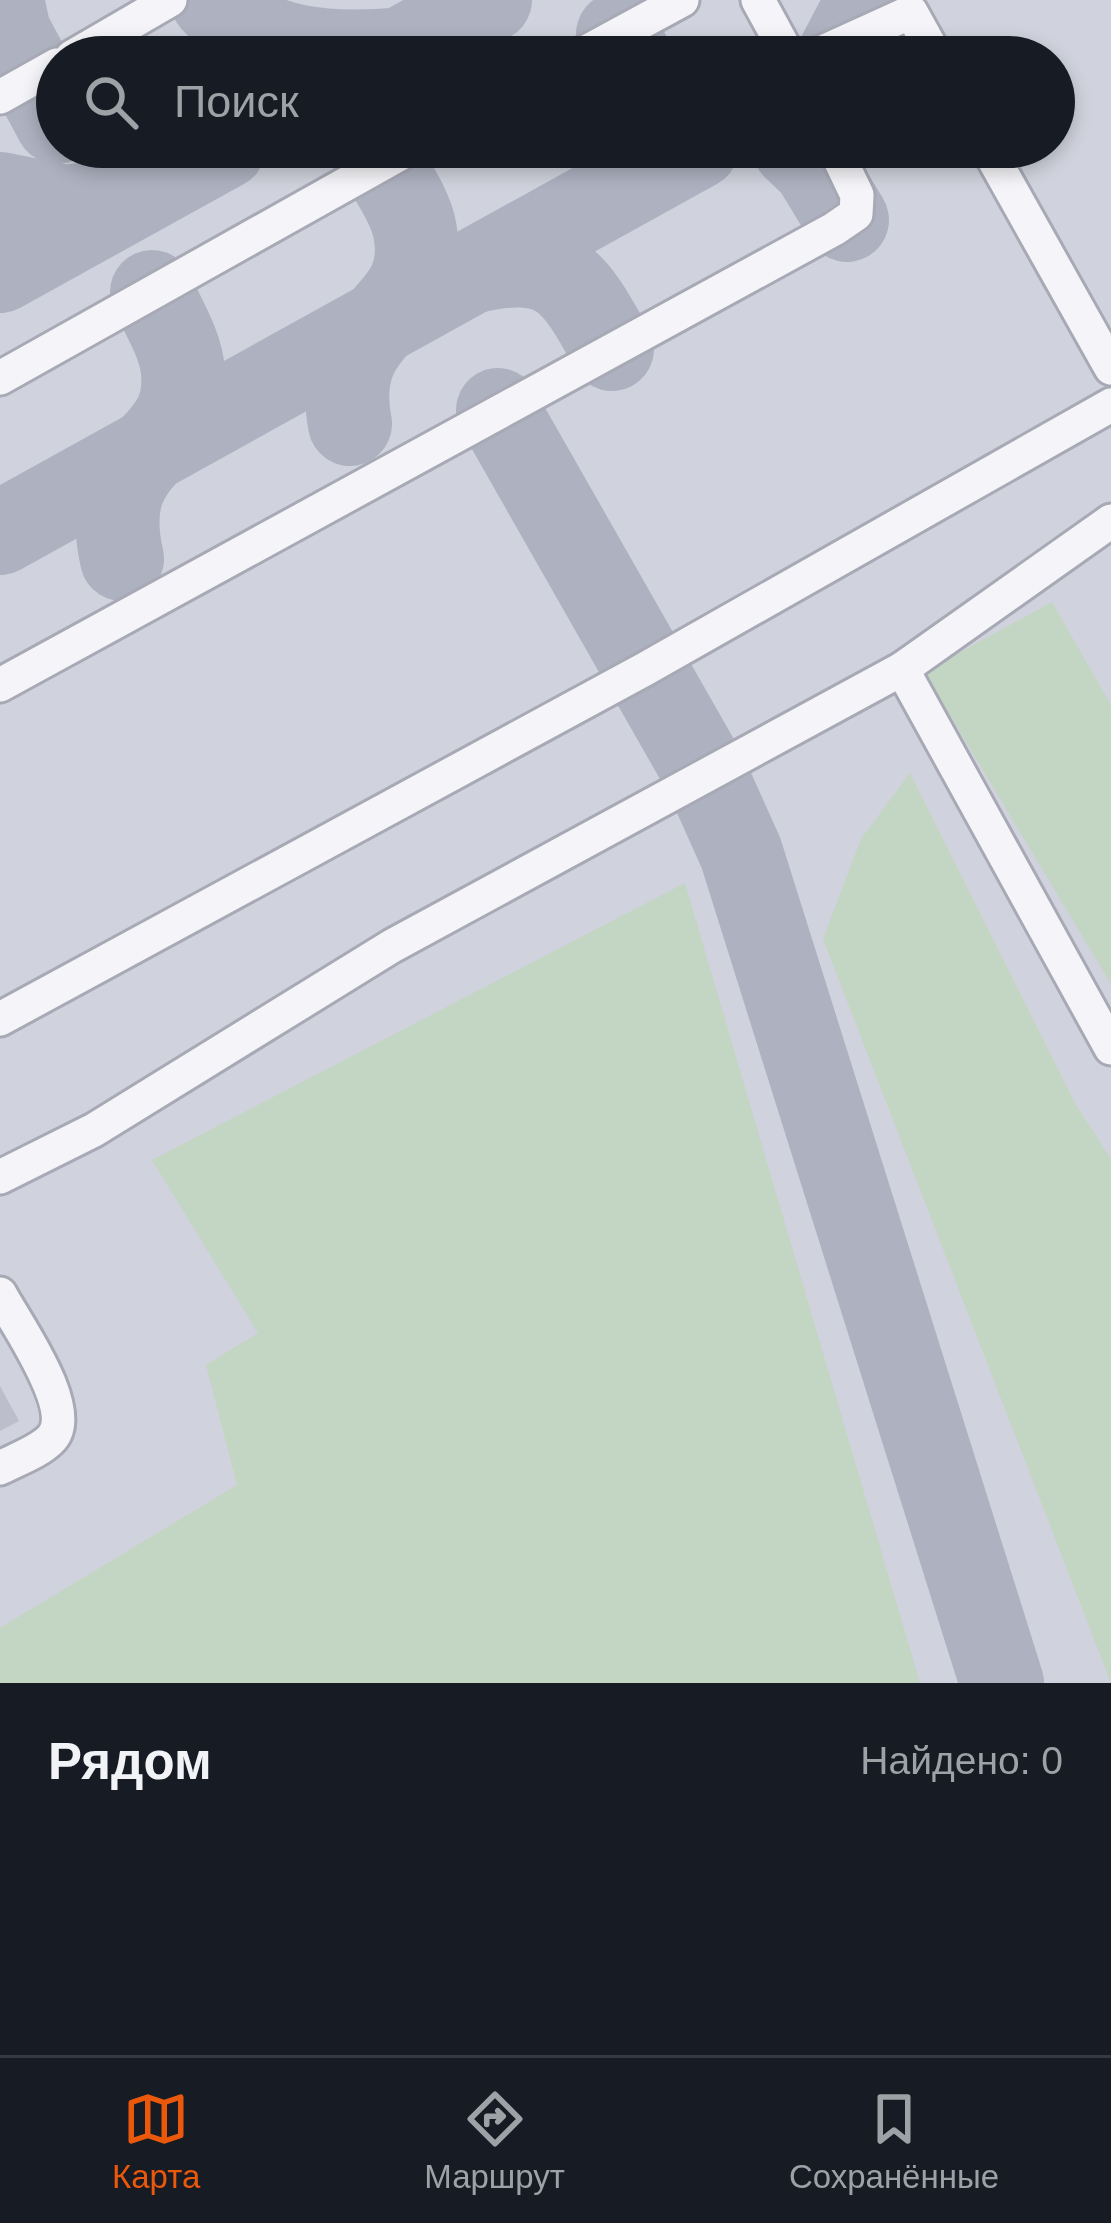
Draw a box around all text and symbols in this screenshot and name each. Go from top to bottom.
search box [36,36,1075,168]
icon: search [78,69,144,135]
text: Поиск [174,76,299,127]
text: Рядом [48,1733,212,1790]
text: Найдено: 0 [860,1739,1063,1782]
tab: Карта [112,2086,200,2196]
tab: Маршрут [424,2086,565,2196]
tab: Сохранённые [789,2086,999,2196]

